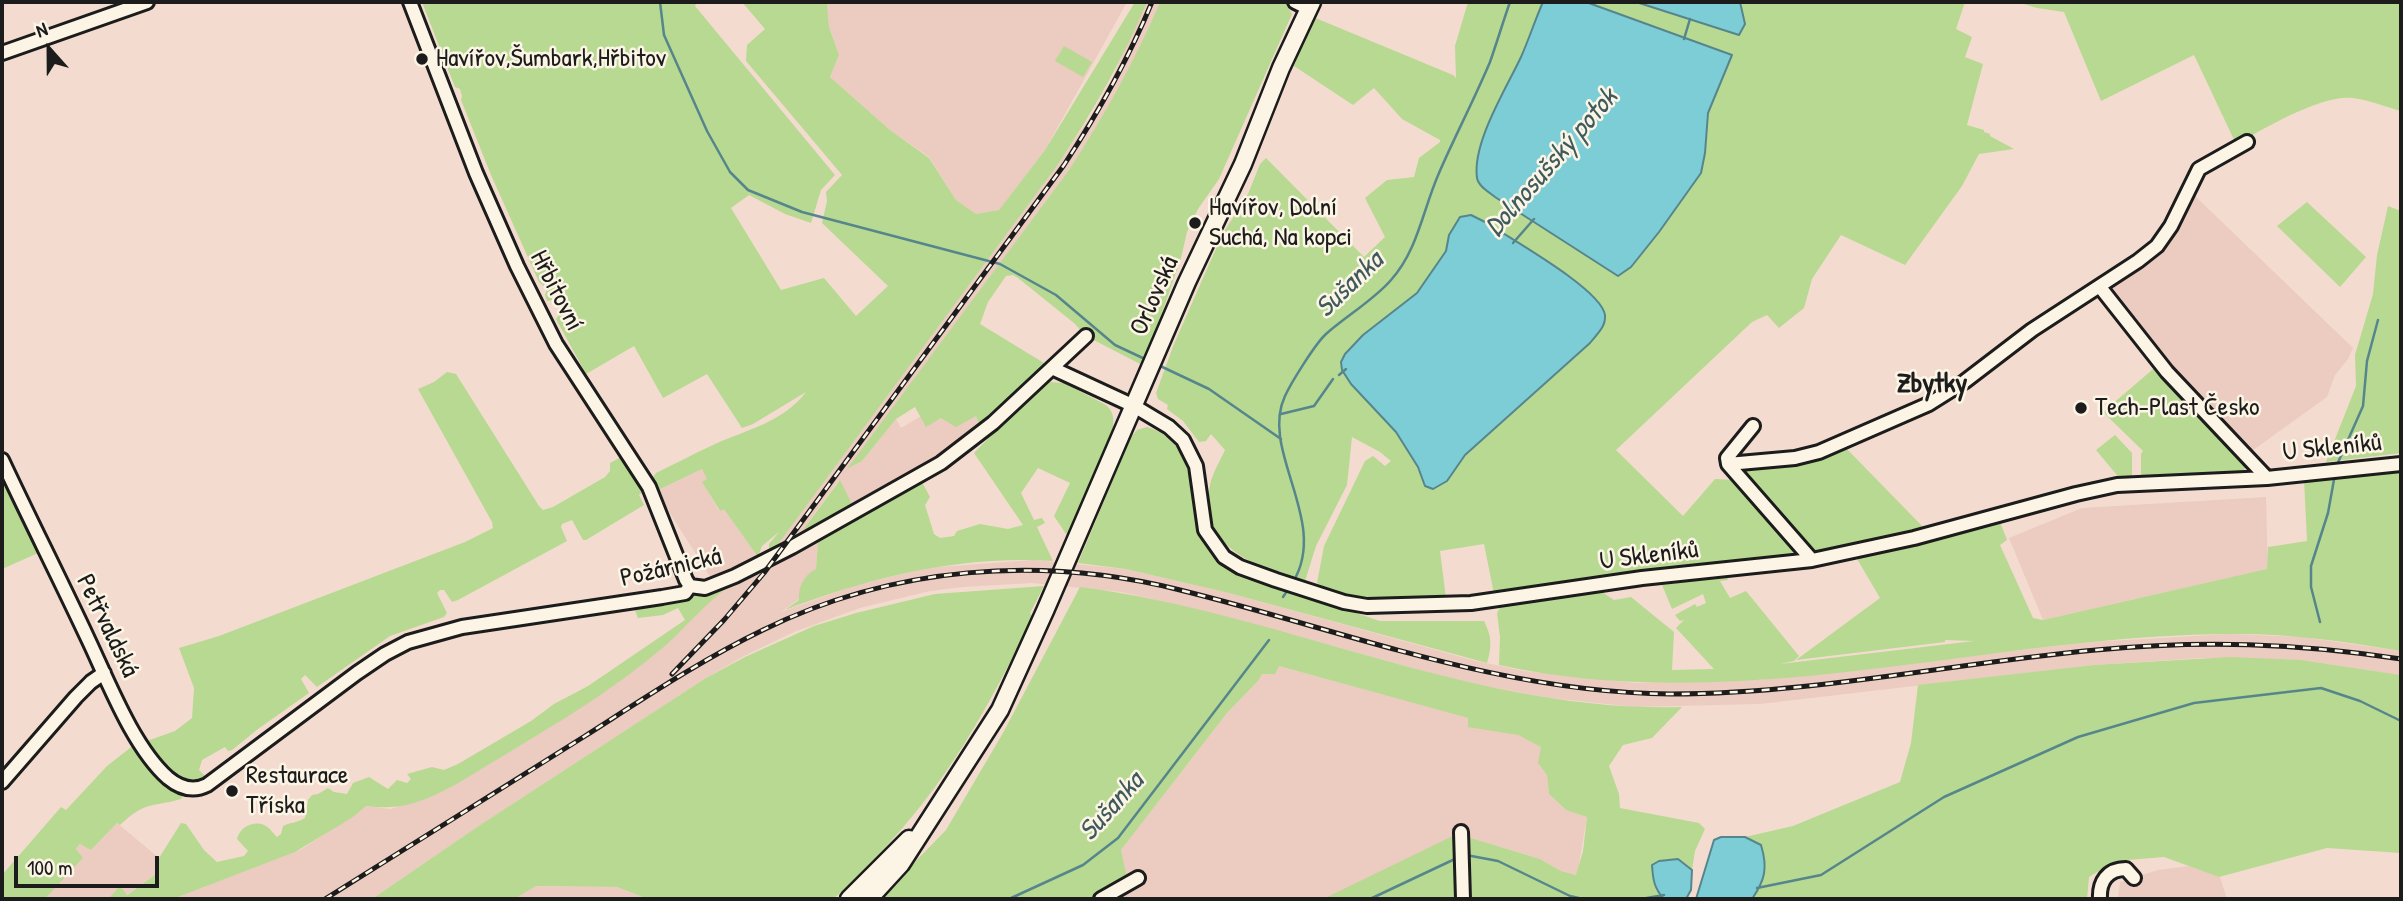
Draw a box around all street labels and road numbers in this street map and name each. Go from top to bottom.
street label: Hřbitovní [523,246,589,336]
street label: Orlovská [1124,252,1186,340]
street label: U Skleníků [2281,427,2383,469]
street label: U Skleníků [1598,534,1700,578]
street label: Požárnická [617,541,725,595]
street label: Petřvaldská [69,570,145,682]

